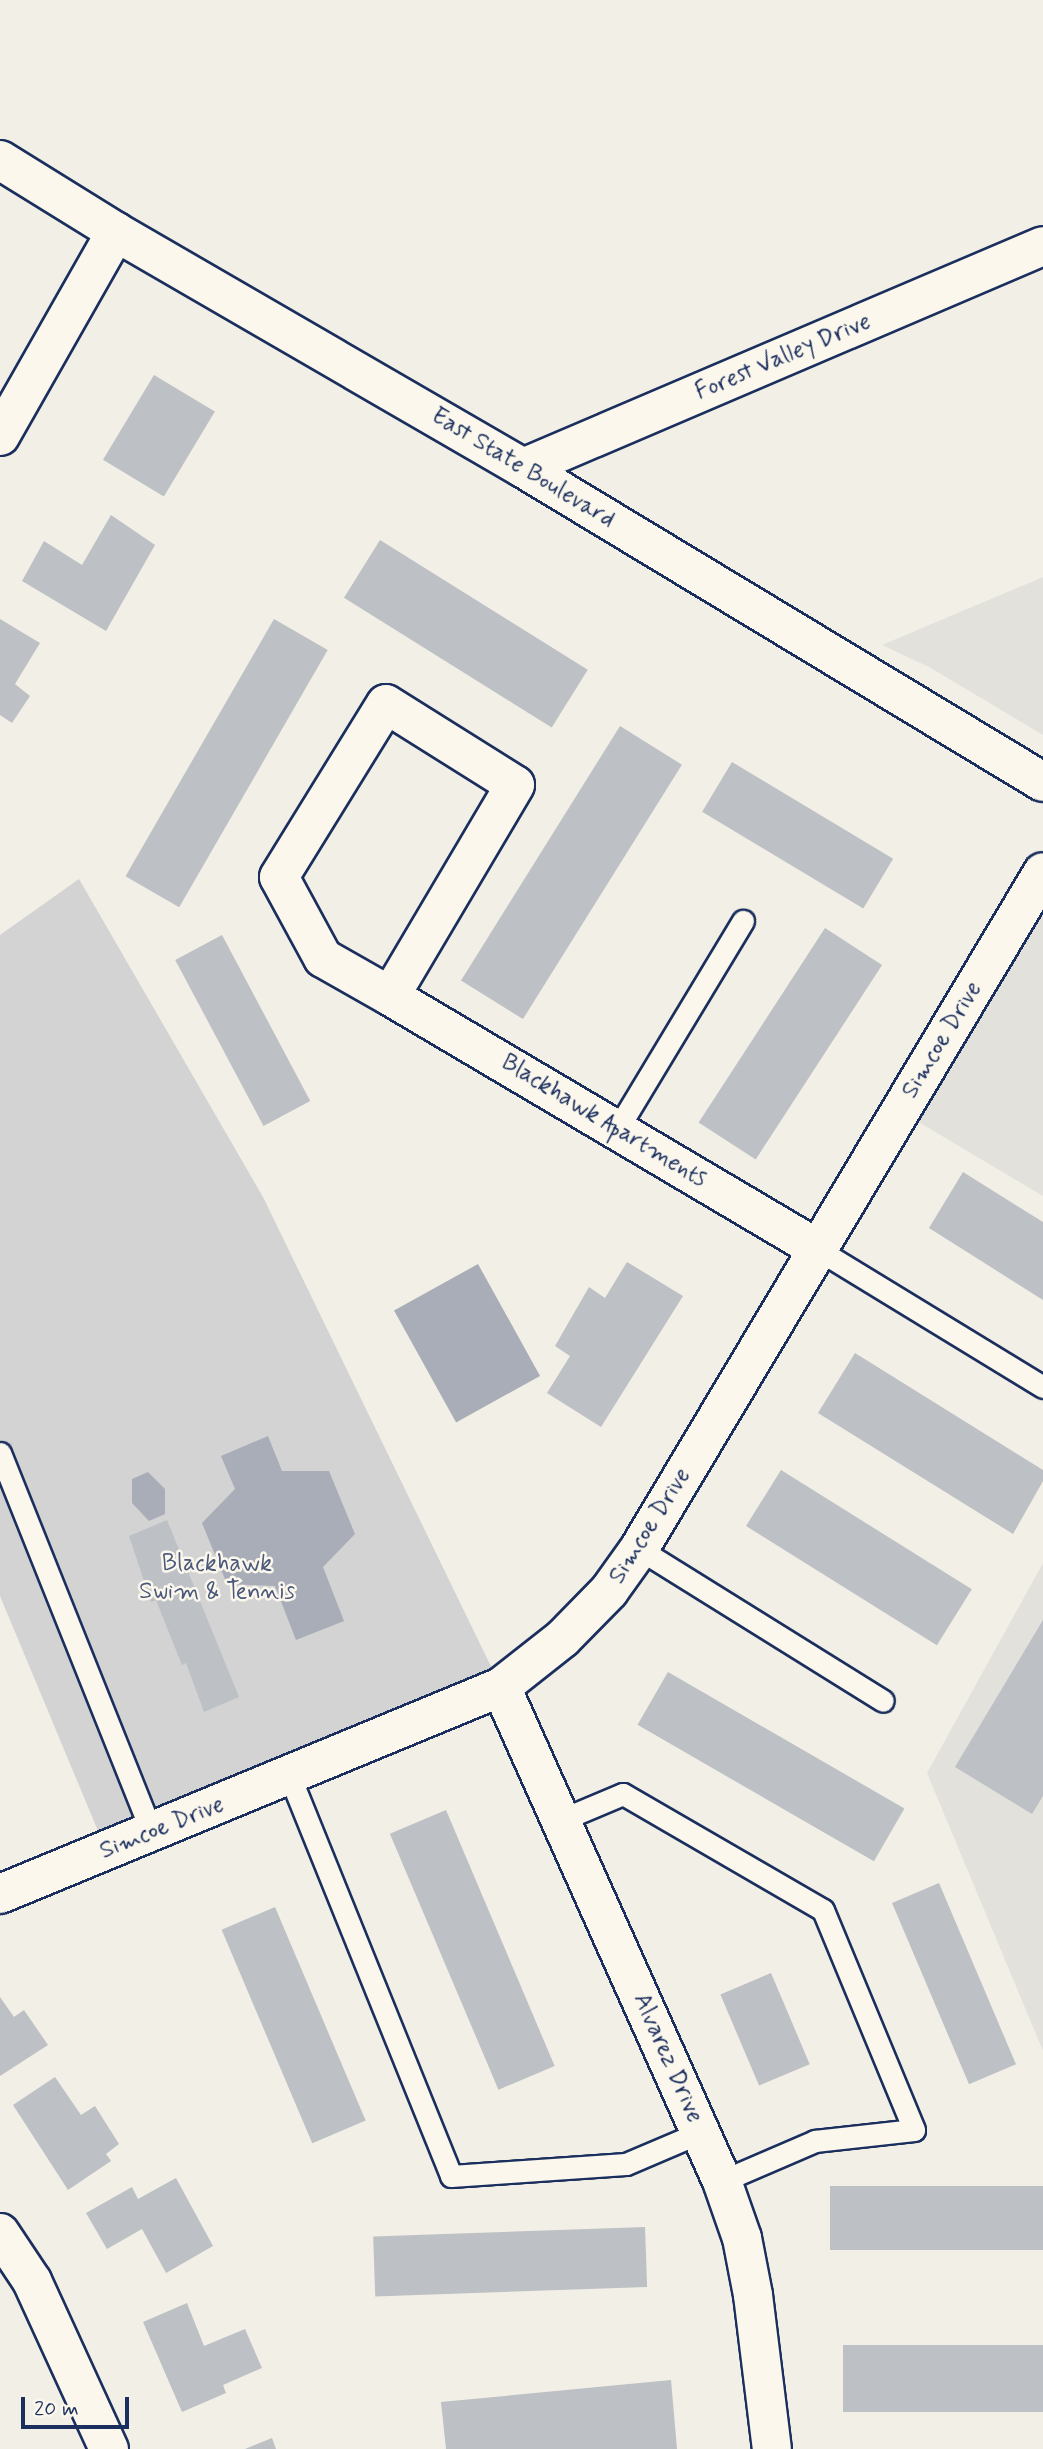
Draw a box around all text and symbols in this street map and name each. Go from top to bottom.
street label: Forest Valley Drive [692,307,874,407]
street label: East State Boulevard [427,403,619,533]
street label: Simcoe Drive [896,976,988,1104]
street label: Blackhawk Apartments [496,1048,712,1194]
street label: Simcoe Drive [603,1463,697,1589]
park label: Blackhawk Swim & Tennis [139,1550,295,1606]
street label: Simcoe Drive [96,1790,228,1866]
street label: Alvarez Drive [627,1989,709,2127]
scale bar [24,2382,133,2426]
text: 20 m [34,2395,79,2423]

